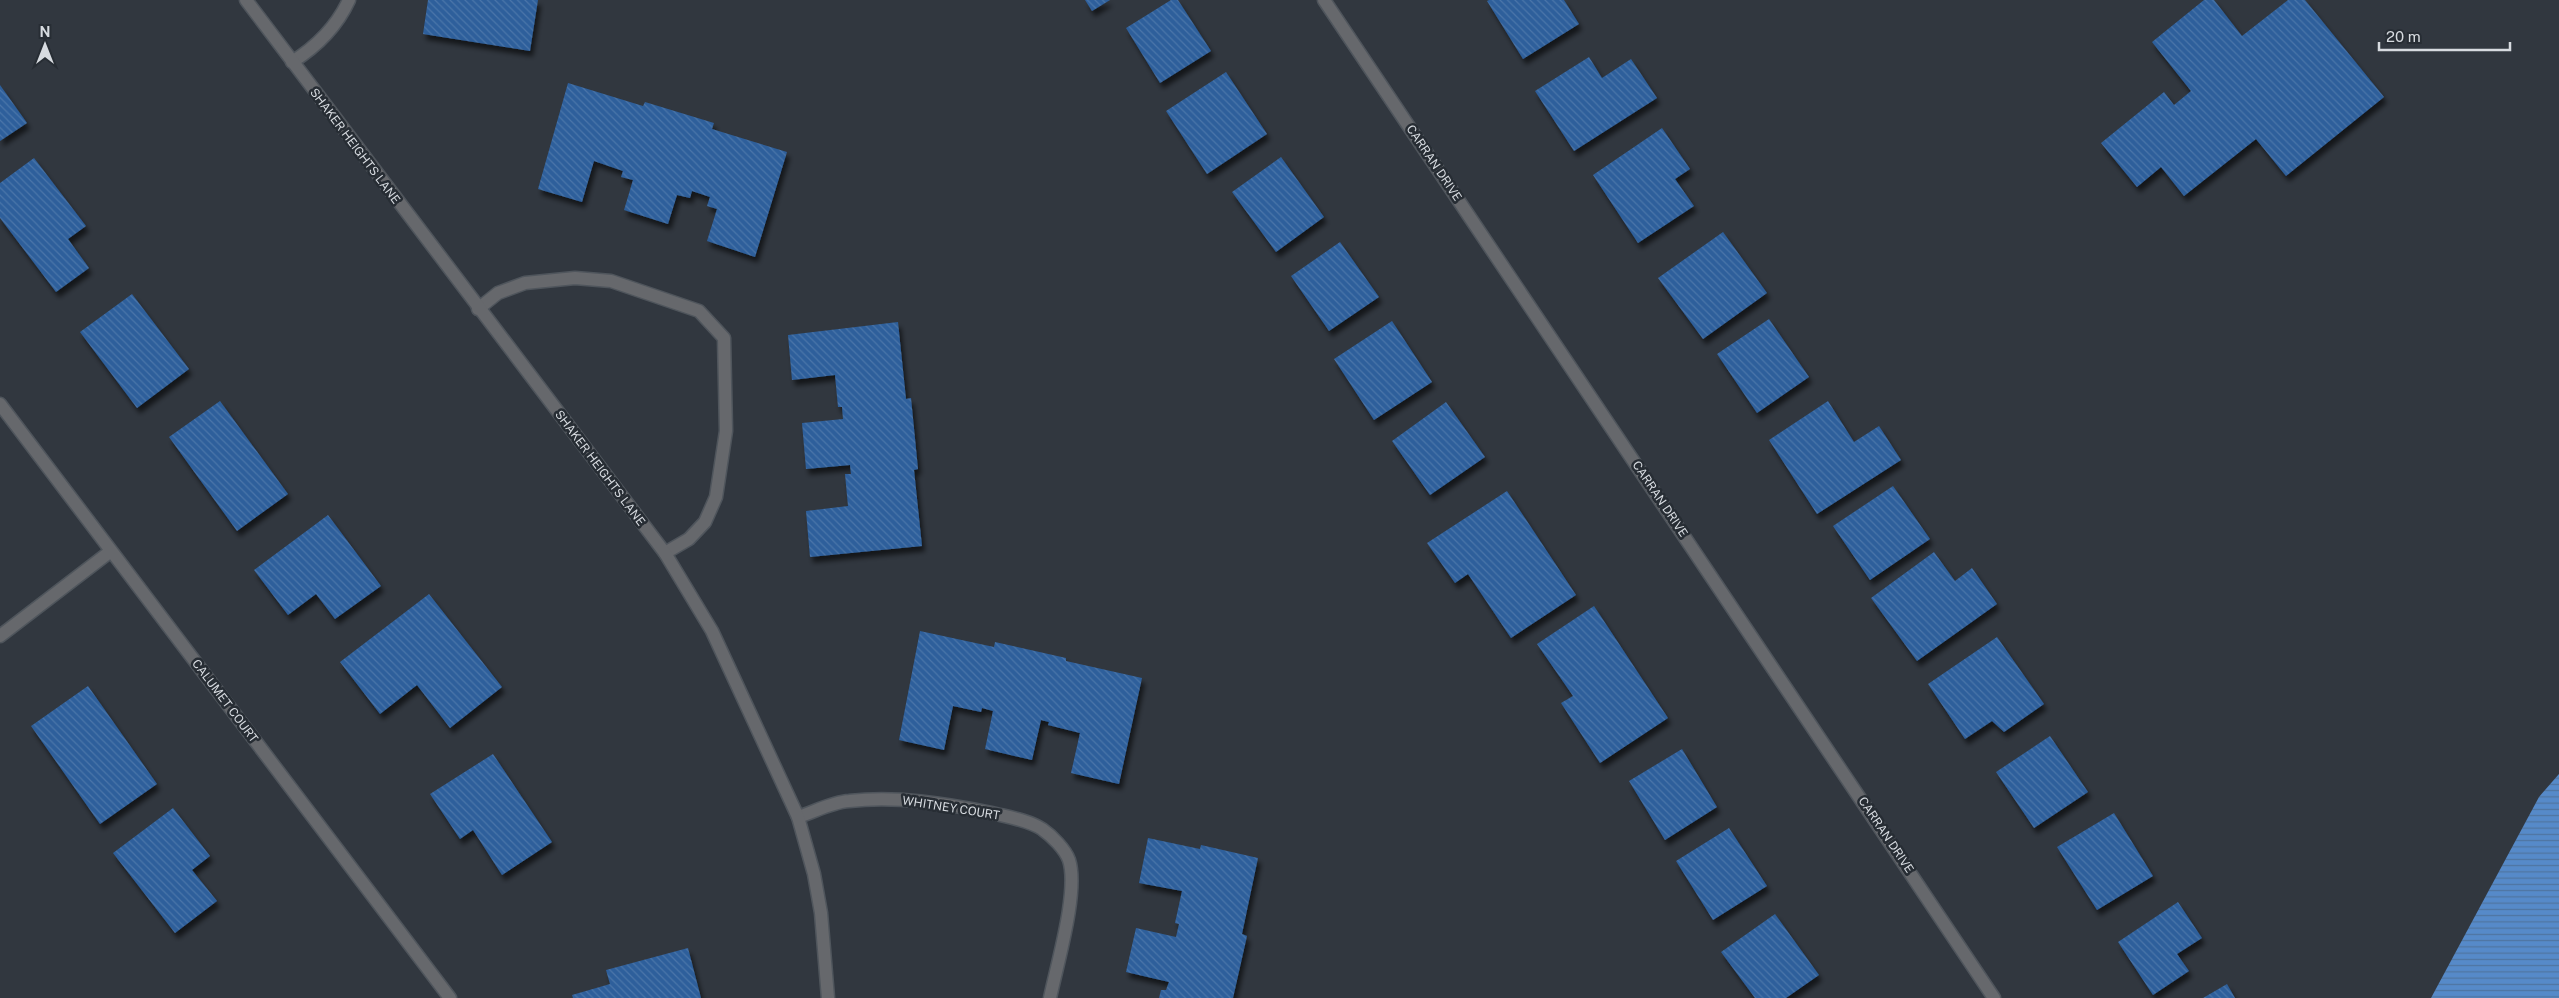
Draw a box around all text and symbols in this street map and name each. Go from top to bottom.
north arrow [20,20,70,70]
scale bar [2379,20,2510,52]
text: N [40,24,50,40]
text: 20 m [2386,28,2421,45]
street label: SHAKER HEIGHTS LANE [307,86,403,206]
street label: CARRAN DRIVE [1403,122,1465,204]
street label: SHAKER HEIGHTS LANE [552,408,648,528]
street label: CARRAN DRIVE [1629,458,1691,540]
street label: CALUMET COURT [189,657,261,745]
street label: WHITNEY COURT [901,793,1001,823]
street label: CARRAN DRIVE [1855,794,1917,876]

